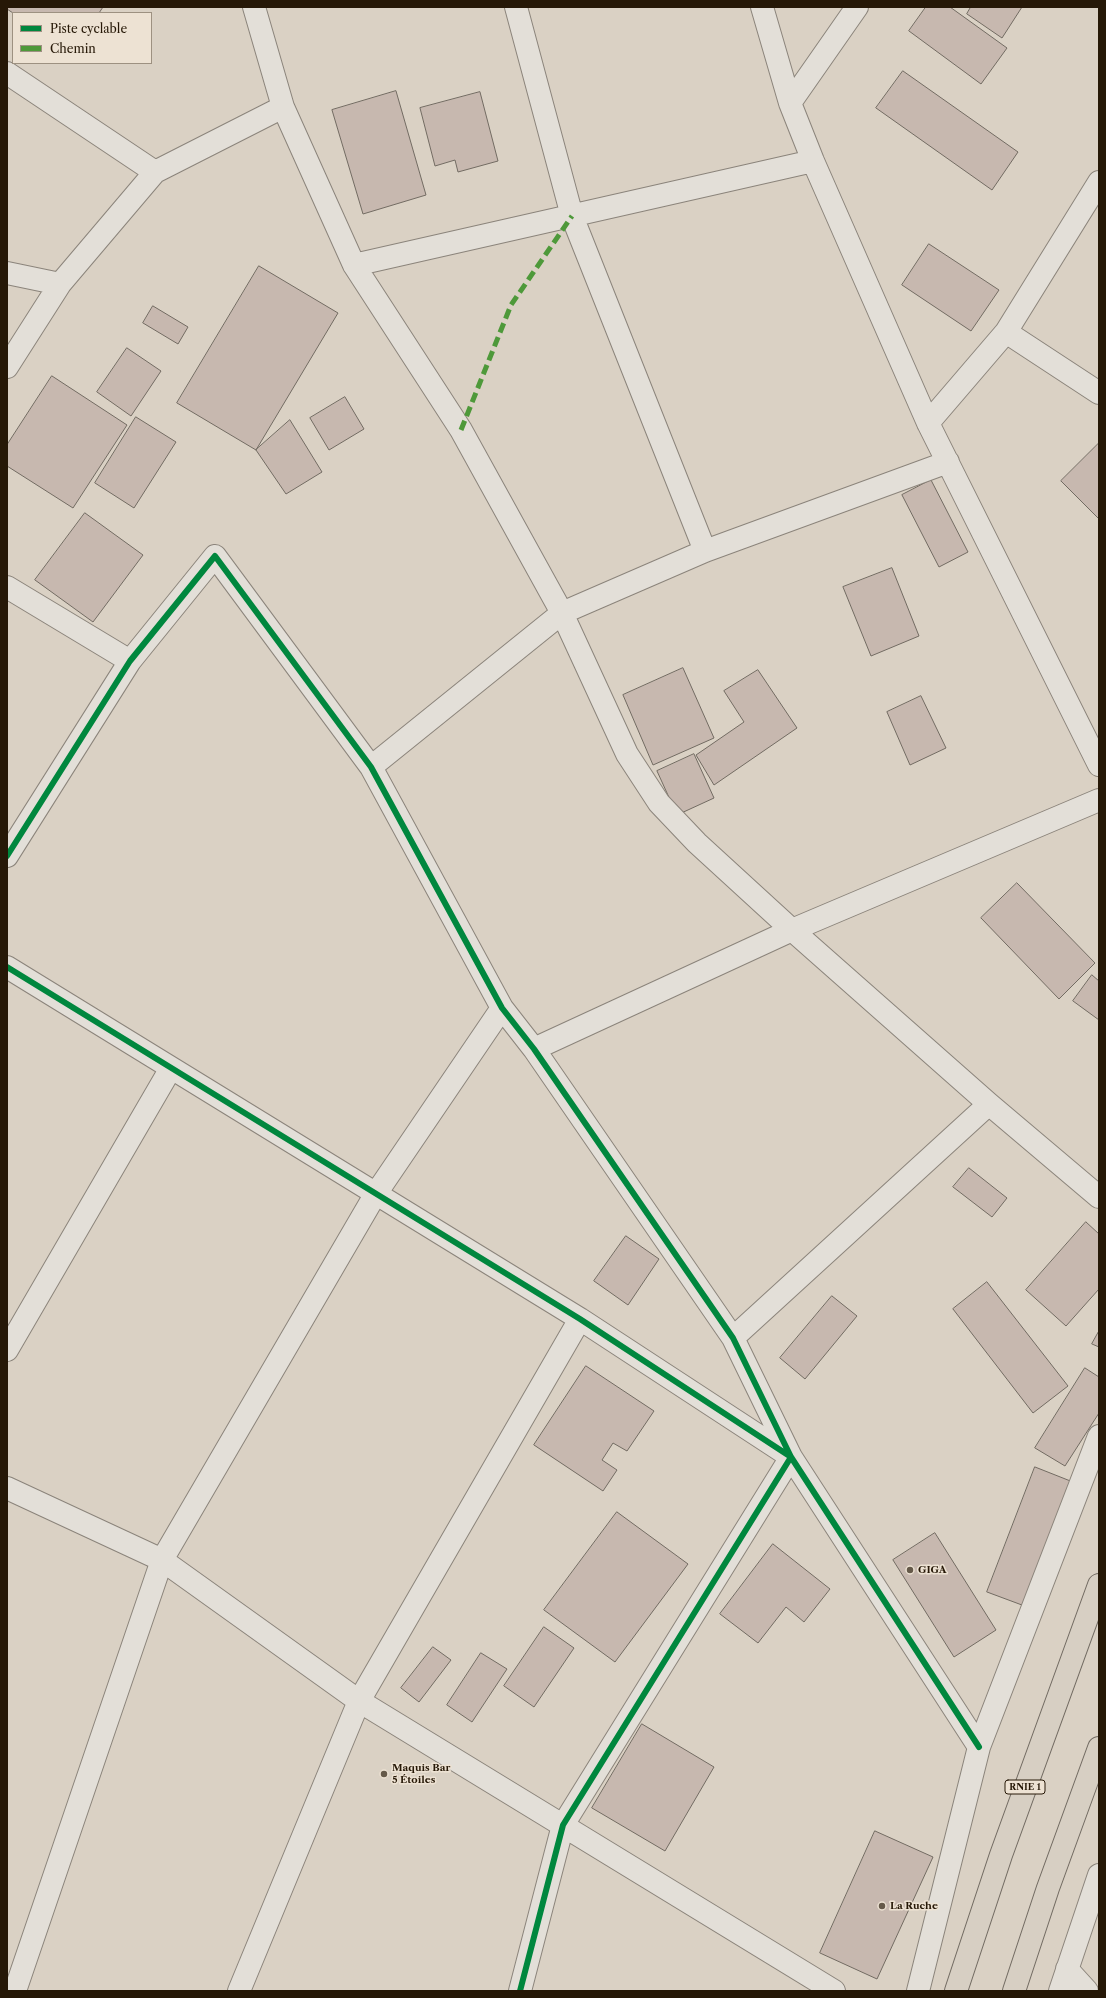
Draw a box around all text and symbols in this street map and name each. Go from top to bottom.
legend [12,12,152,64]
text: Piste cyclable [50,21,127,36]
text: Chemin [50,41,96,56]
place label: GIGA [918,1564,947,1576]
marker: GIGA [905,1565,915,1575]
place label: Maquis Bar 5 Étoiles [392,1762,450,1786]
marker: Maquis Bar 5 Étoiles [379,1769,389,1779]
road number: RNIE 1 [1005,1780,1045,1794]
place label: La Ruche [890,1900,938,1912]
marker: La Ruche [877,1901,887,1911]

